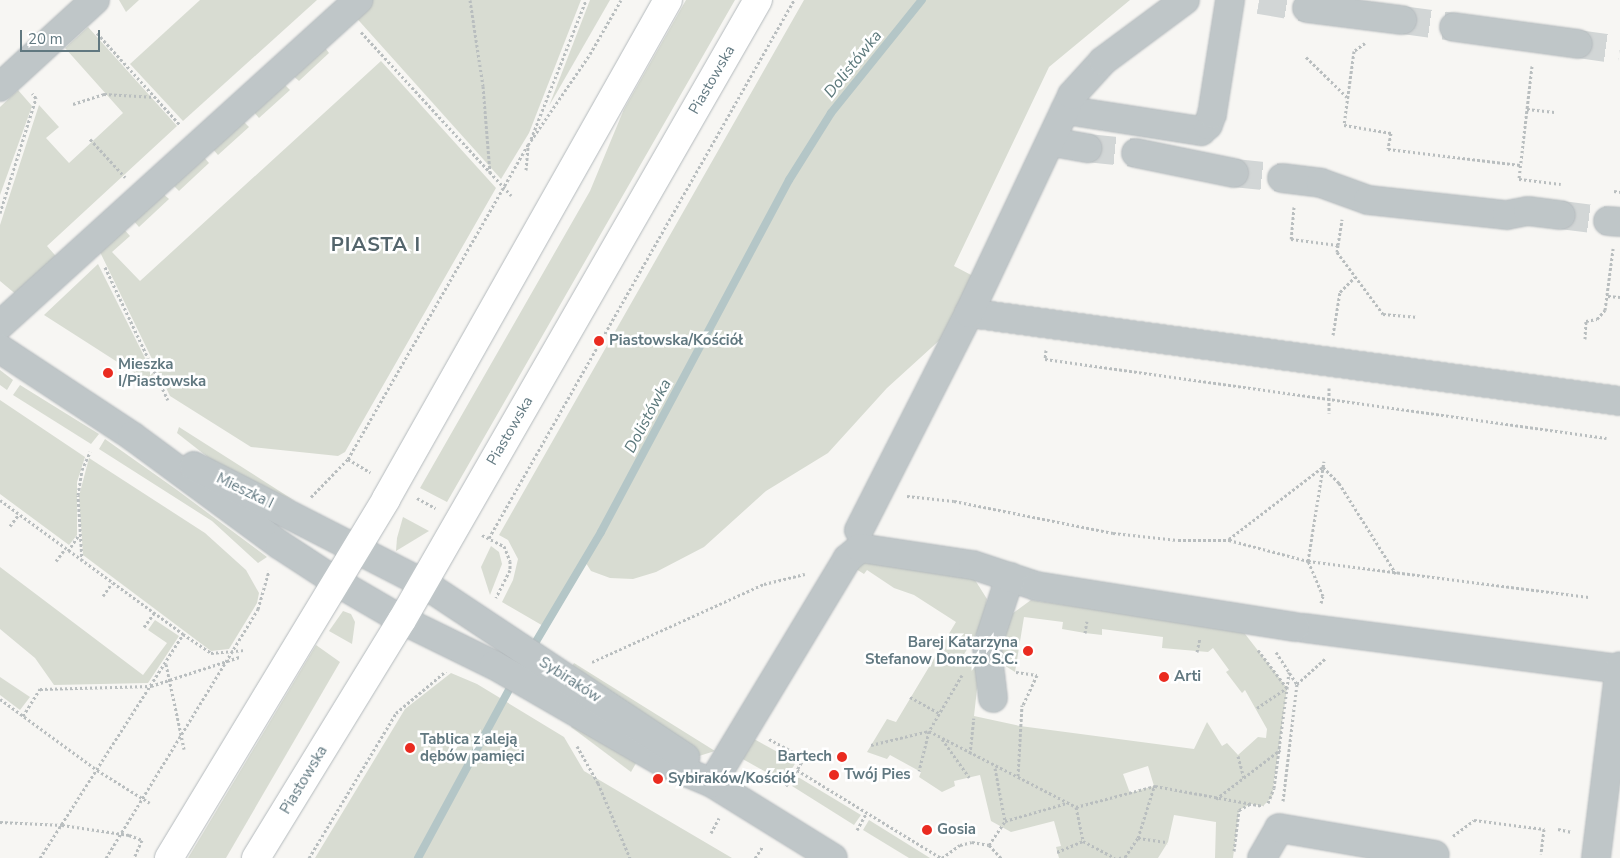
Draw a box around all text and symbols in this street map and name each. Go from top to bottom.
scale bar [22,20,102,52]
water label: Dolistówka [820,26,886,102]
text: 20 m [28,29,63,49]
street label: Piastowska [685,42,739,118]
district label: PIASTA I [330,232,422,256]
place label: Piastowska/Kościół [609,332,743,350]
marker: Piastowska/Kościół [593,335,605,347]
place label: Mieszka I/Piastowska [118,355,206,390]
marker: Mieszka I/Piastowska [102,367,114,379]
water label: Dolistówka [621,376,675,456]
street label: Piastowska [483,393,537,469]
street label: Mieszka I [213,469,277,513]
place label: Barej Katarzyna Stefanow Donczo S.C. [865,633,1018,668]
marker: Barej Katarzyna Stefanow Donczo S.C. [1022,645,1034,657]
street label: Sybiraków [536,653,604,707]
place label: Arti [1174,668,1201,686]
marker: Arti [1158,671,1170,683]
place label: Tablica z aleją dębów pamięci [420,730,525,765]
marker: Tablica z aleją dębów pamięci [404,742,416,754]
street label: Piastowska [277,743,331,817]
place label: Bartech [778,748,832,766]
marker: Bartech [836,751,848,763]
place label: Twój Pies [844,766,911,784]
marker: Twój Pies [828,769,840,781]
place label: Sybiraków/Kościół [668,770,796,788]
marker: Sybiraków/Kościół [652,773,664,785]
place label: Gosia [937,821,976,839]
marker: Gosia [921,824,933,836]

